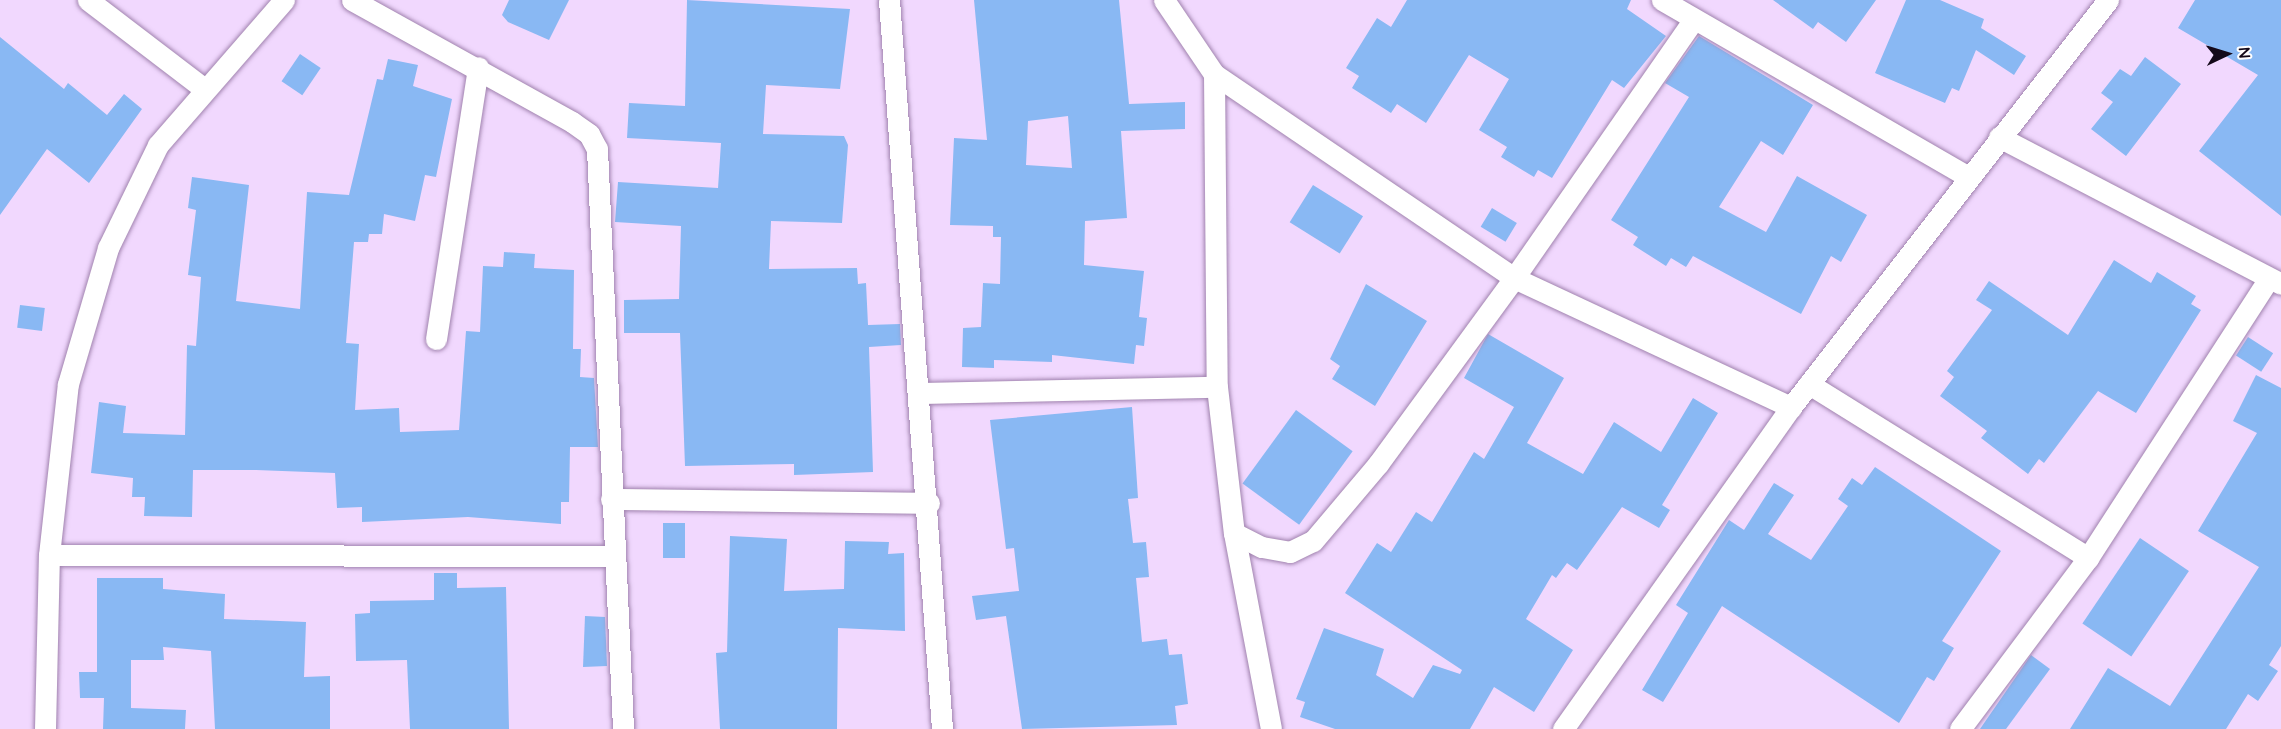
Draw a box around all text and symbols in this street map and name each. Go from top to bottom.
north arrow [2197,24,2257,84]
text: N [2235,46,2255,59]

